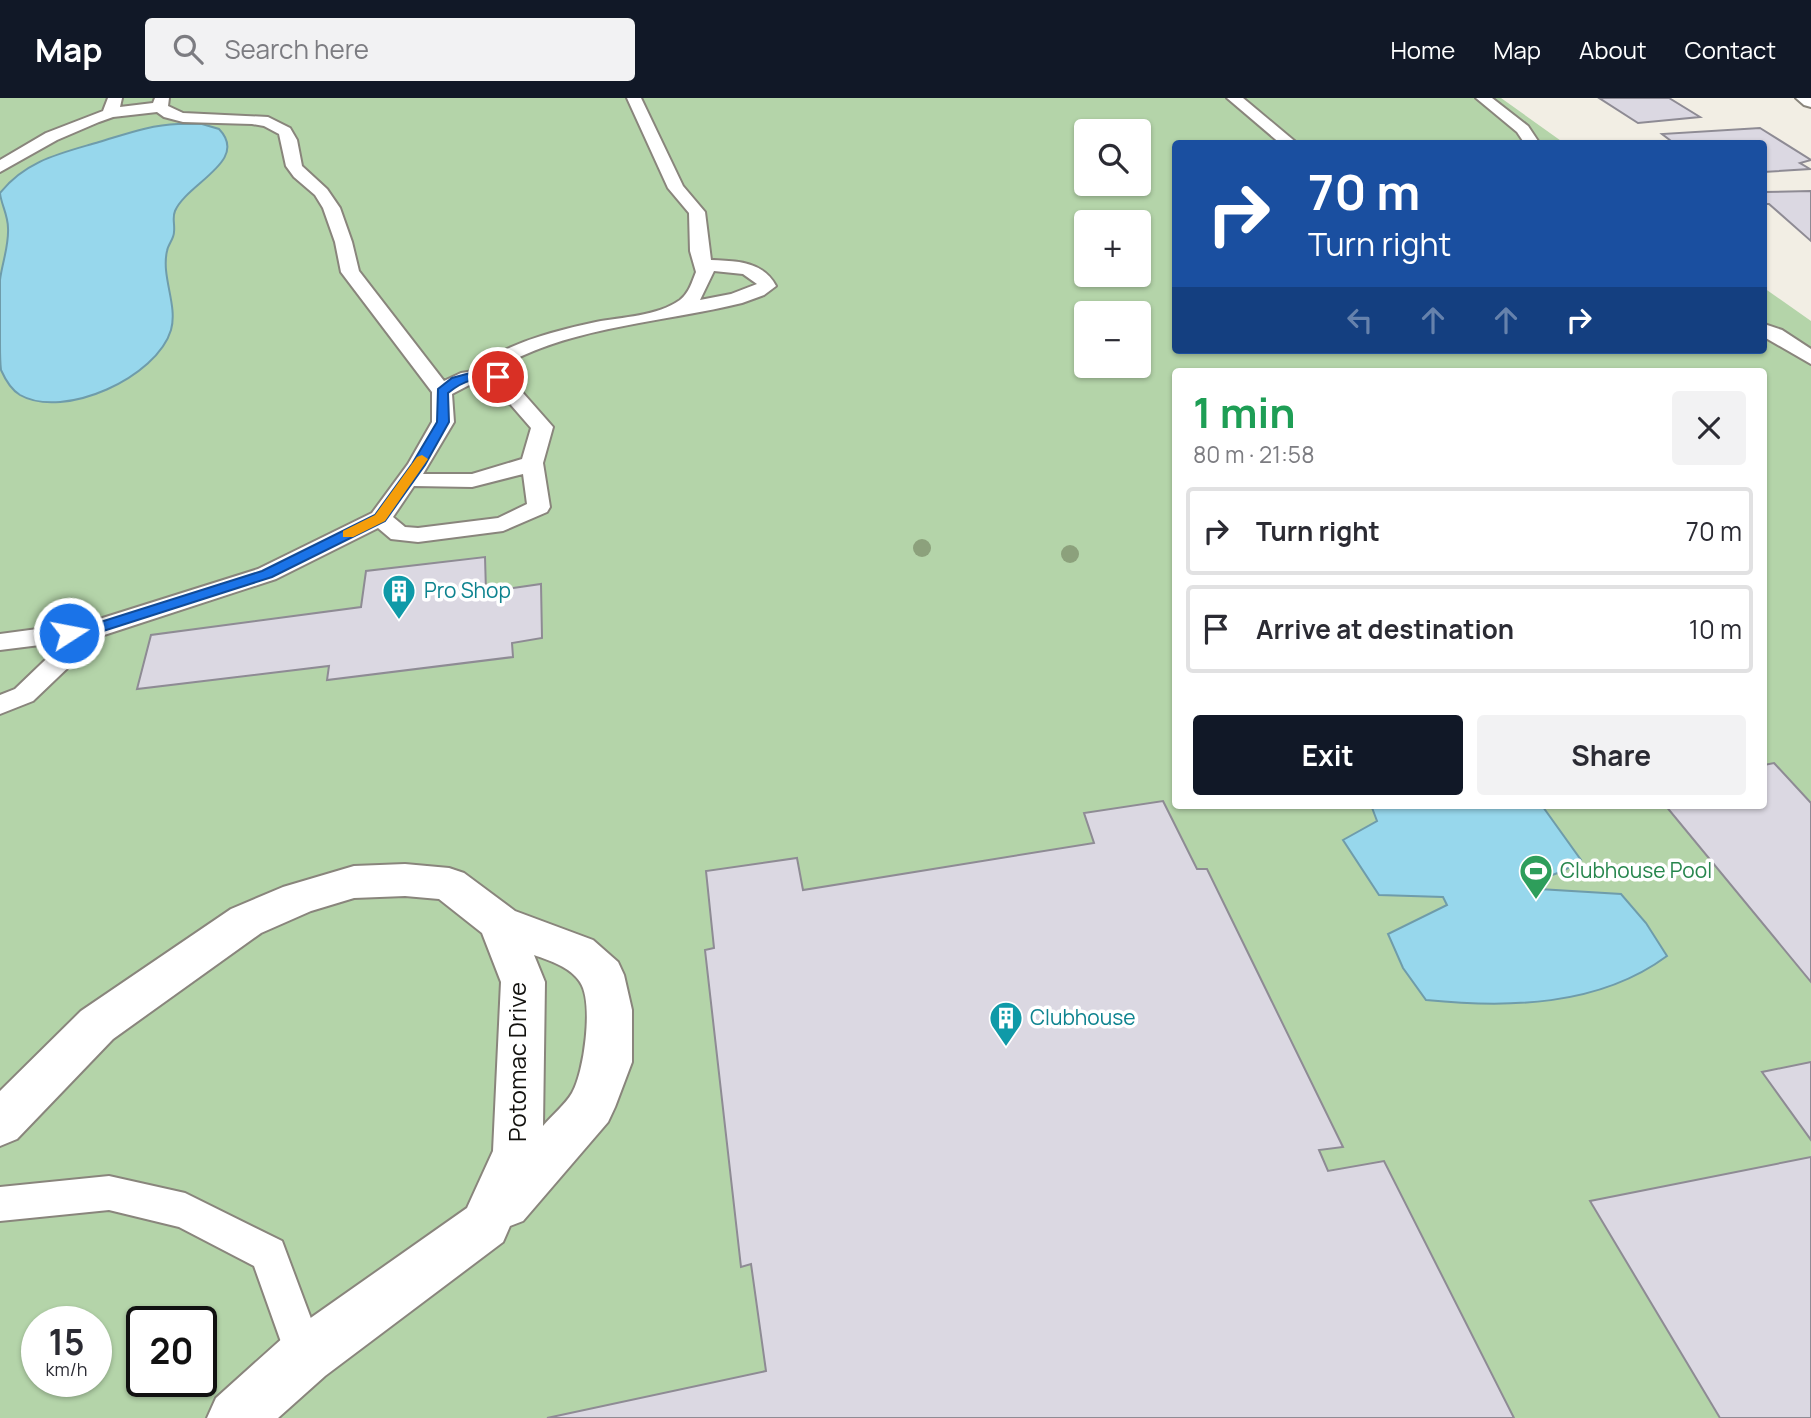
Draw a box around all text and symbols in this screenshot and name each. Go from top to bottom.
search box [145,18,635,81]
text: Map [35,27,103,72]
icon: search [169,30,207,68]
text: Search here [225,31,369,67]
text: Home [1390,33,1455,66]
text: Map [1493,33,1541,66]
text: About [1579,33,1647,66]
text: Contact [1685,33,1776,66]
map controls [1074,119,1151,378]
button: search [1074,119,1151,196]
text: 70 m [1308,158,1420,225]
icon: right [1193,168,1284,259]
button: + [1074,210,1151,287]
text: Turn right [1308,222,1451,266]
button: − [1074,301,1151,378]
icon: left [1341,301,1379,339]
icon: ahead [1414,301,1452,339]
icon: ahead [1487,301,1525,339]
icon: right [1560,301,1598,339]
pin [468,347,528,407]
icon: arrive [479,358,517,396]
text: 1 min [1193,383,1296,441]
button: close [1672,391,1746,465]
text: 80 m · 21:58 [1193,438,1315,470]
icon: right [1197,512,1235,550]
text: Turn right [1256,513,1380,549]
text: 70 m [1686,513,1742,549]
building icon: Pro Shop [380,572,418,621]
place label: Pro Shop [424,576,511,604]
position arrow [32,596,106,670]
icon: arrive [1197,610,1235,648]
text: Arrive at destination [1256,611,1514,647]
text: 10 m [1689,611,1742,647]
button: Exit [1193,715,1463,795]
button: Share [1477,715,1746,795]
sports icon: Clubhouse Pool [1517,852,1555,901]
place label: Clubhouse Pool [1560,856,1712,884]
street label: Potomac Drive [500,982,533,1142]
building icon: Clubhouse [987,999,1025,1048]
place label: Clubhouse [1030,1003,1136,1031]
speed limit sign: 20 [126,1306,217,1397]
text: 15 [49,1318,84,1366]
text: km/h [46,1357,87,1381]

